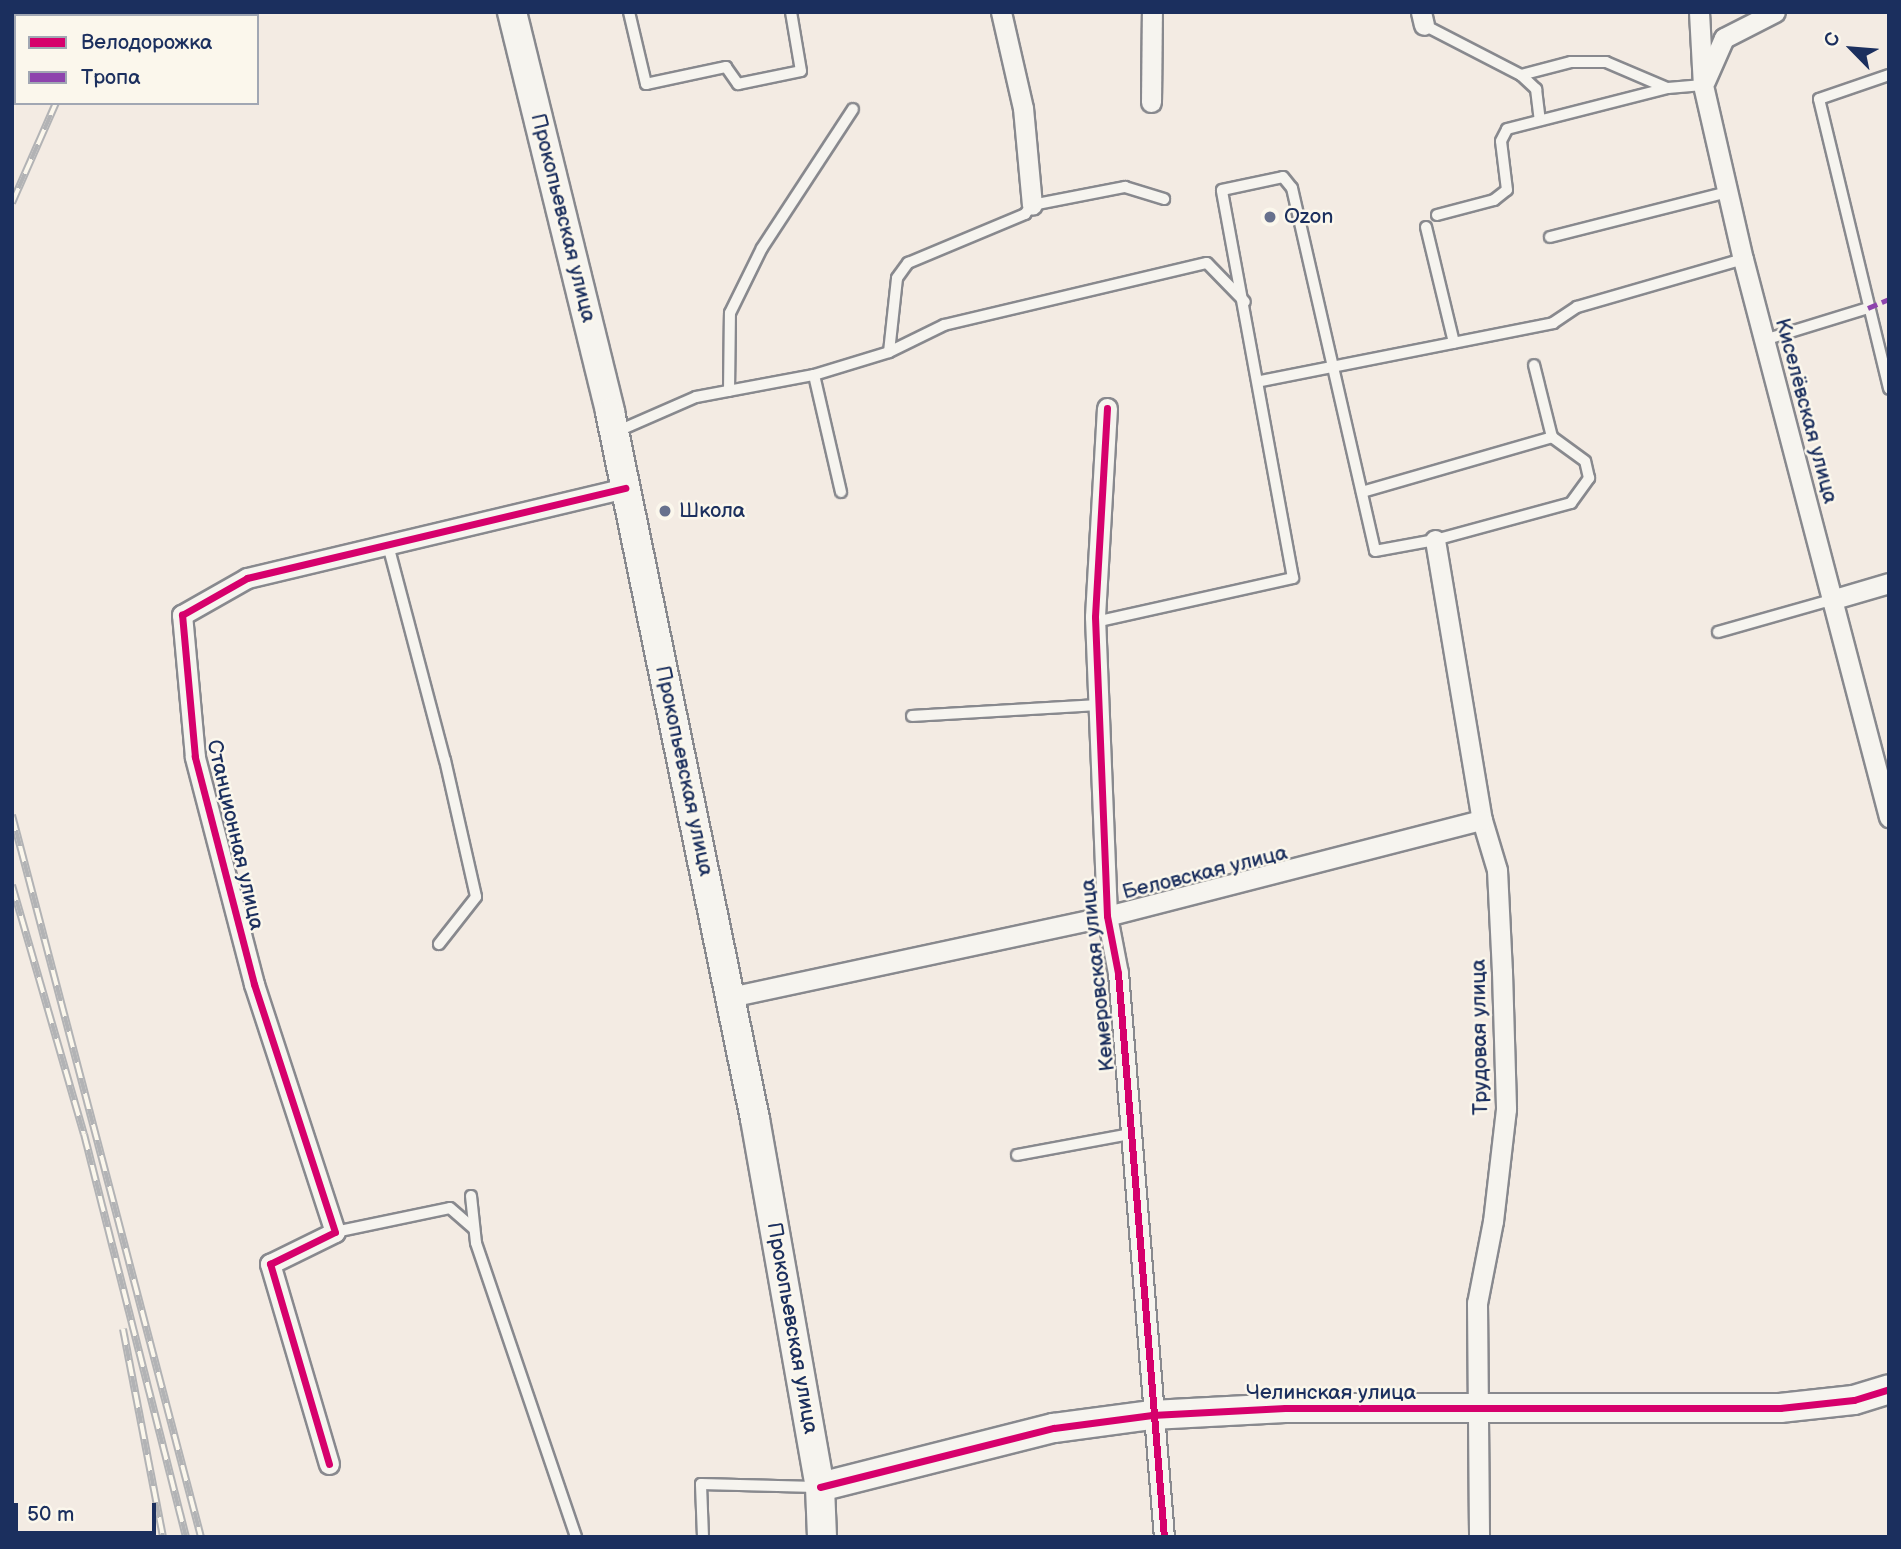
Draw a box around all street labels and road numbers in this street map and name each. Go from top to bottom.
street label: Прокопьевская улица [525,111,601,325]
street label: Киселёвская улица [1769,316,1843,506]
street label: Прокопьевская улица [649,663,719,879]
street label: Станционная улица [201,737,269,933]
street label: Беловская улица [1120,840,1290,906]
street label: Кемеровская улица [1075,877,1121,1073]
street label: Трудовая улица [1466,959,1494,1115]
street label: Прокопьевская улица [761,1220,823,1436]
street label: Челинская улица [1246,1380,1416,1406]

